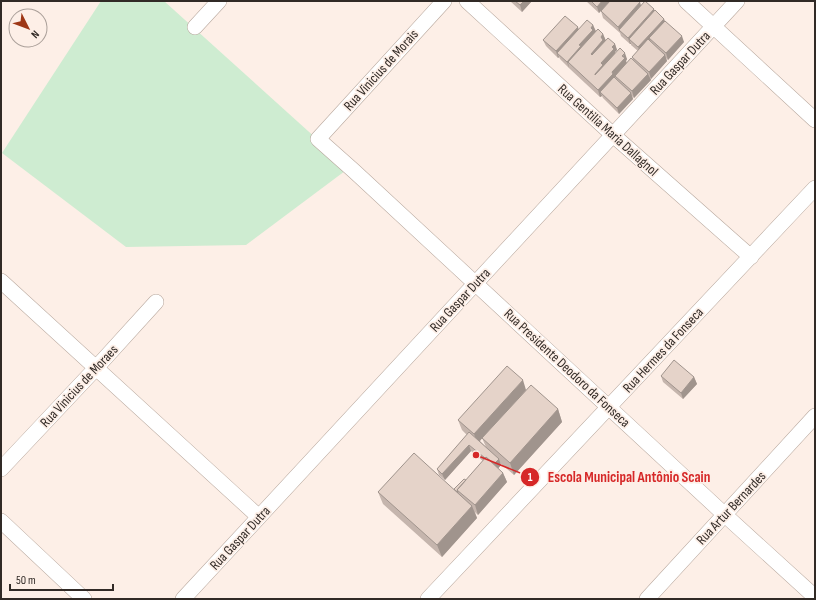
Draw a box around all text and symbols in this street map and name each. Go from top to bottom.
north arrow [8,8,48,48]
street label: Rua Vinicius de Morais [340,26,422,114]
text: N [28,28,42,41]
street label: Rua Gaspar Dutra [646,28,714,98]
street label: Rua Gentilia Maria Dallagnol [554,80,662,180]
street label: Rua Gaspar Dutra [426,265,494,335]
street label: Rua Hermes da Fonseca [619,304,707,396]
street label: Rua Presidente Deodoro da Fonseca [500,305,634,431]
street label: Rua Vinicius de Moraes [36,341,122,431]
callout: Escola Municipal Antônio Scain [520,463,718,490]
text: Escola Municipal Antônio Scain [548,468,710,487]
street label: Rua Artur Bernardes [693,468,769,548]
text: 1 [528,470,533,485]
street label: Rua Gaspar Dutra [206,503,274,573]
scale bar [10,566,113,592]
text: 50 m [16,573,36,588]

